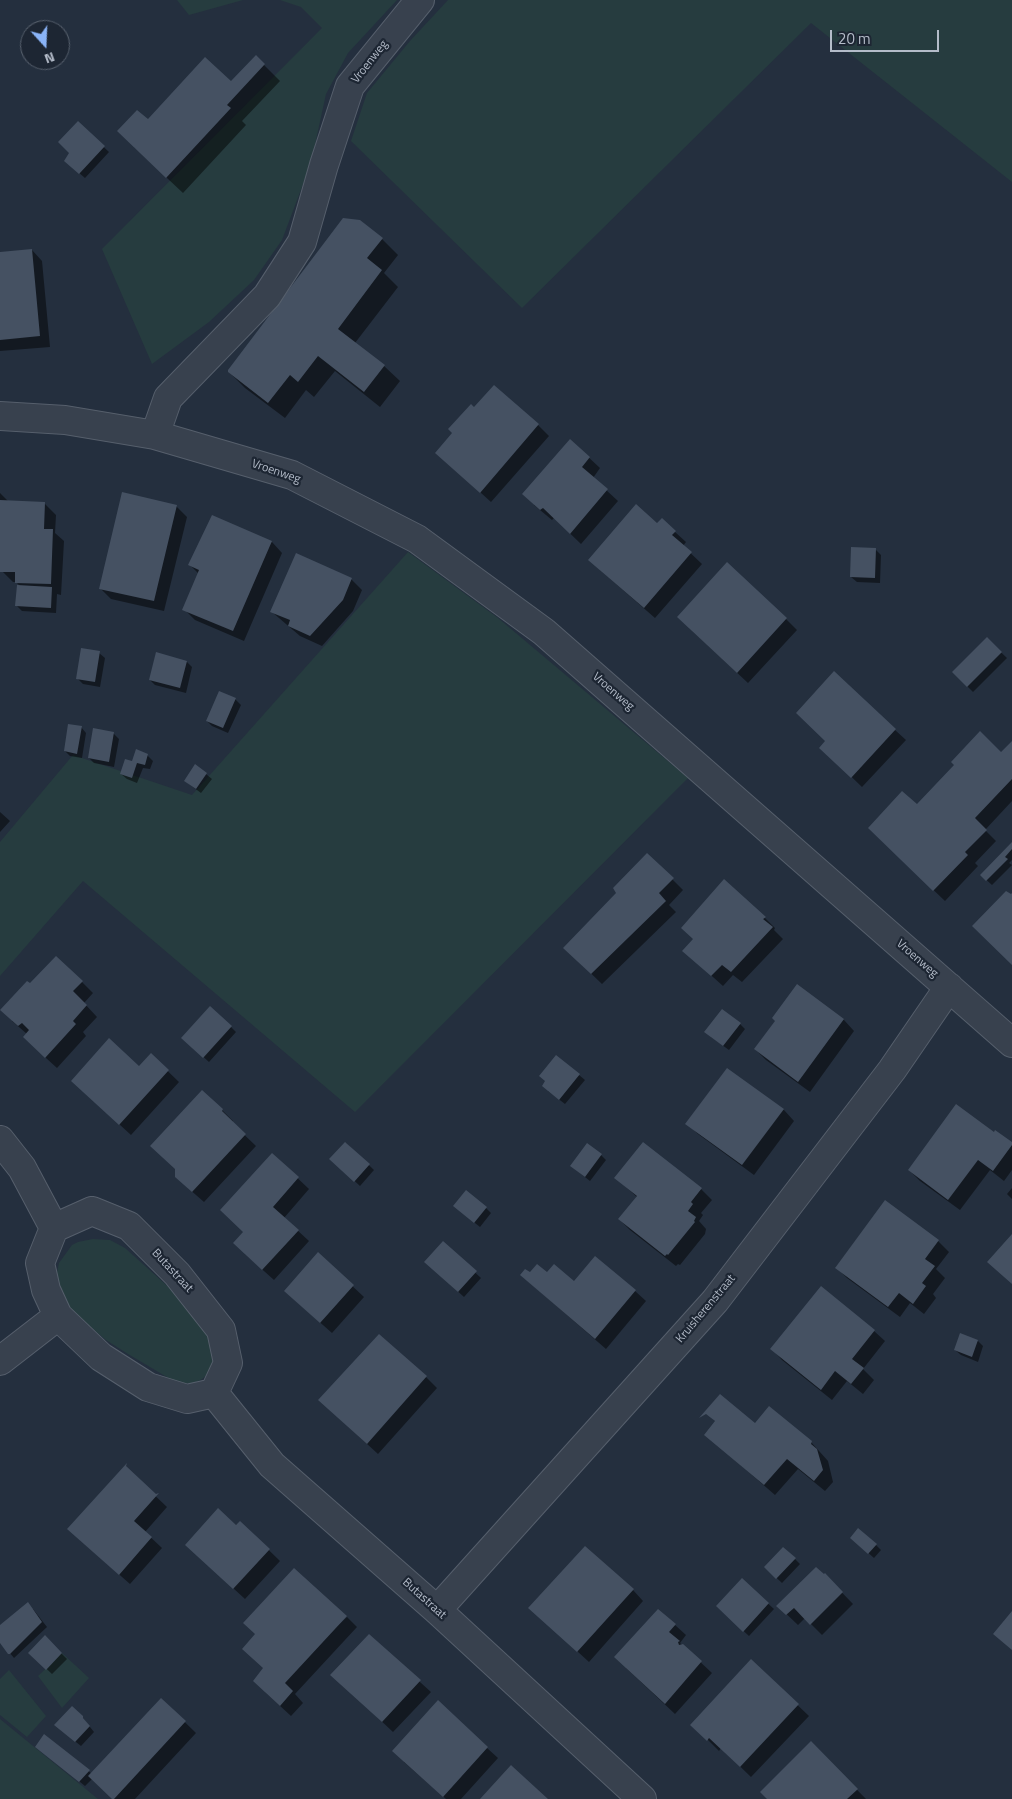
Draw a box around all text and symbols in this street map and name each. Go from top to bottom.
north arrow [20,20,70,70]
scale bar [832,20,941,52]
text: 20 m [838,27,871,50]
street label: Vroenweg [349,38,391,86]
text: N [42,47,58,70]
street label: Vroenweg [250,457,302,487]
street label: Vroenweg [589,670,637,714]
street label: Vroenweg [893,937,941,981]
street label: Butastraat [148,1246,196,1296]
street label: Kruisherenstraat [673,1272,739,1346]
street label: Butastraat [399,1576,449,1622]

